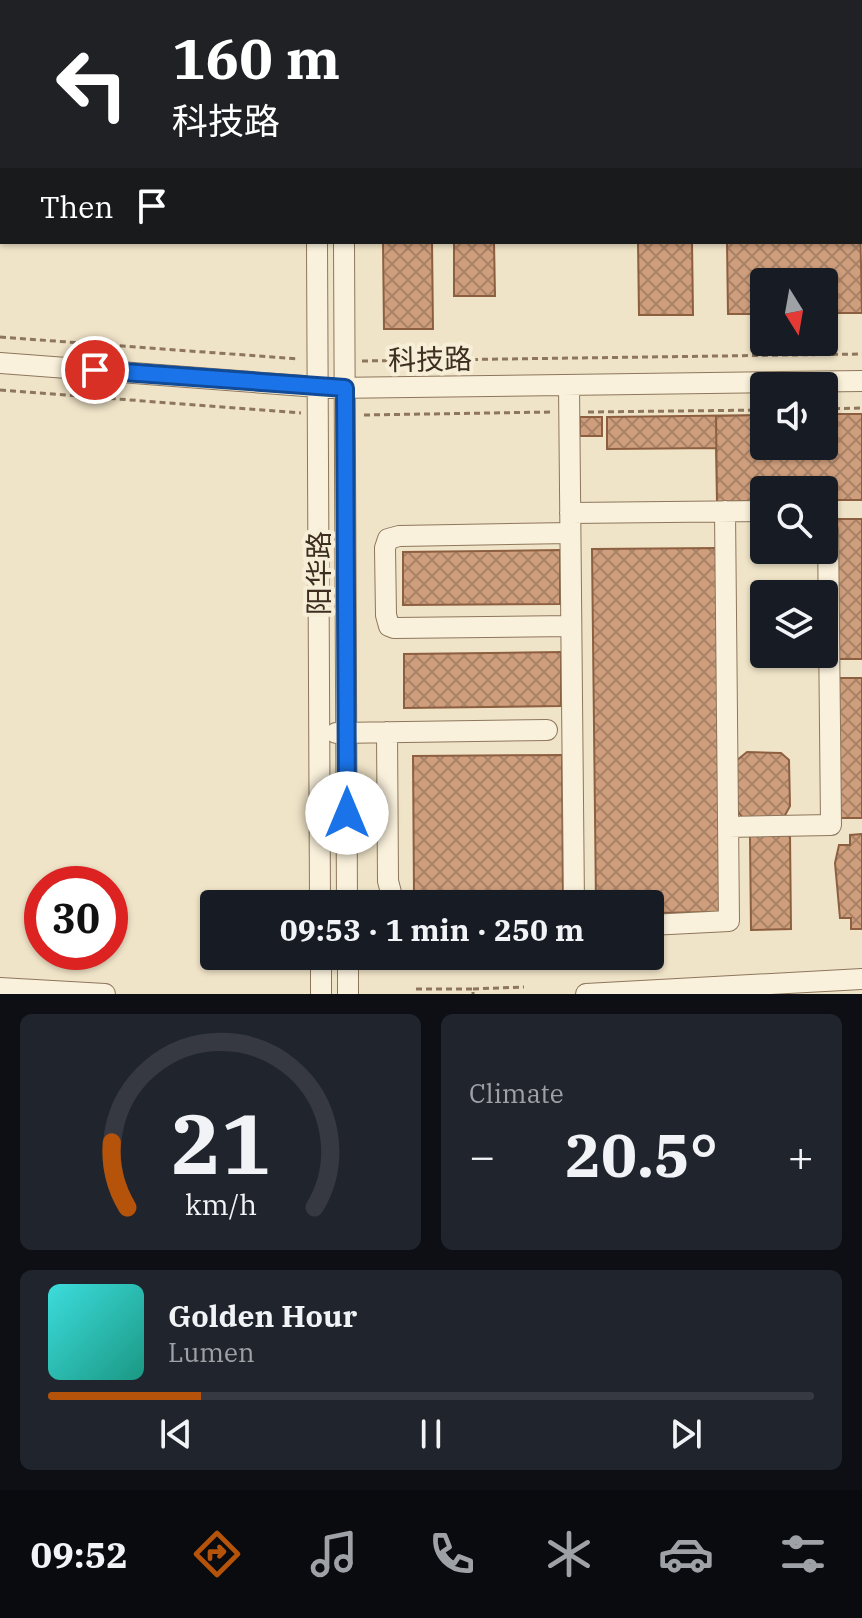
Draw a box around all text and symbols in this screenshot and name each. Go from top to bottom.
text: 160 m [172,22,340,94]
icon: left [40,32,144,136]
text: 科技路 [172,97,280,144]
icon: arrive [130,184,174,228]
text: Then [40,187,114,226]
north arrow [750,268,838,356]
map controls [750,268,838,668]
pin [61,336,129,404]
street label: 科技路 [388,340,472,378]
icon: arrive [73,348,117,392]
button: sound [750,372,838,460]
button: search [750,476,838,564]
street label: 阳华路 [300,531,337,615]
button: layers [750,580,838,668]
position arrow [305,771,389,855]
speed limit sign: 30 [24,866,128,970]
text: 09:53 · 1 min · 250 m [280,910,584,949]
text: Climate [469,1076,564,1110]
text: 21 [171,1089,270,1197]
text: 20.5° [565,1115,718,1194]
text: − [469,1127,495,1184]
text: + [788,1127,814,1184]
text: km/h [184,1186,257,1223]
text: Golden Hour [168,1296,357,1335]
text: Lumen [168,1335,255,1369]
icon: previous [154,1412,198,1456]
icon: pause [409,1412,453,1456]
icon: next [664,1412,708,1456]
icon: directions [189,1526,245,1582]
icon: music [306,1526,362,1582]
icon: phone [424,1526,480,1582]
icon: climate [541,1526,597,1582]
icon: car [658,1526,714,1582]
icon: filters [775,1526,831,1582]
text: 09:52 [31,1531,128,1578]

